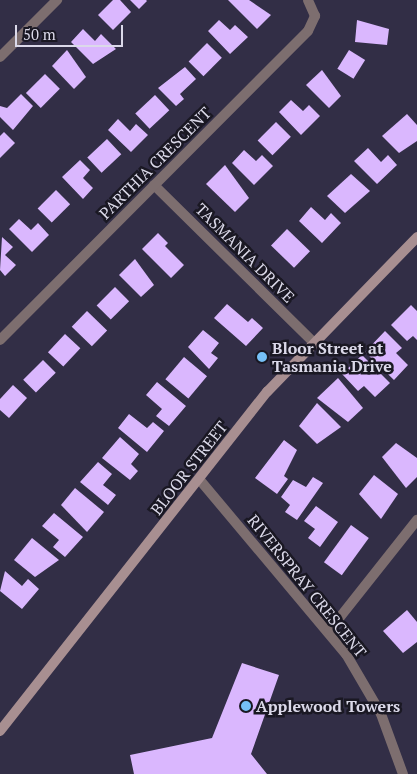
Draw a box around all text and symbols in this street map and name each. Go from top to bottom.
scale bar [18,15,125,47]
text: 50 m [23,24,56,44]
street label: PARTHIA CRESCENT [95,103,215,223]
street label: TASMANIA DRIVE [191,199,299,307]
place label: Bloor Street at Tasmania Drive [272,338,392,376]
marker: Bloor Street at Tasmania Drive [256,351,268,363]
street label: BLOOR STREET [147,417,231,519]
street label: RIVERSPRAY CRESCENT [244,511,370,661]
place label: Applewood Towers [256,696,400,716]
marker: Applewood Towers [240,700,252,712]

